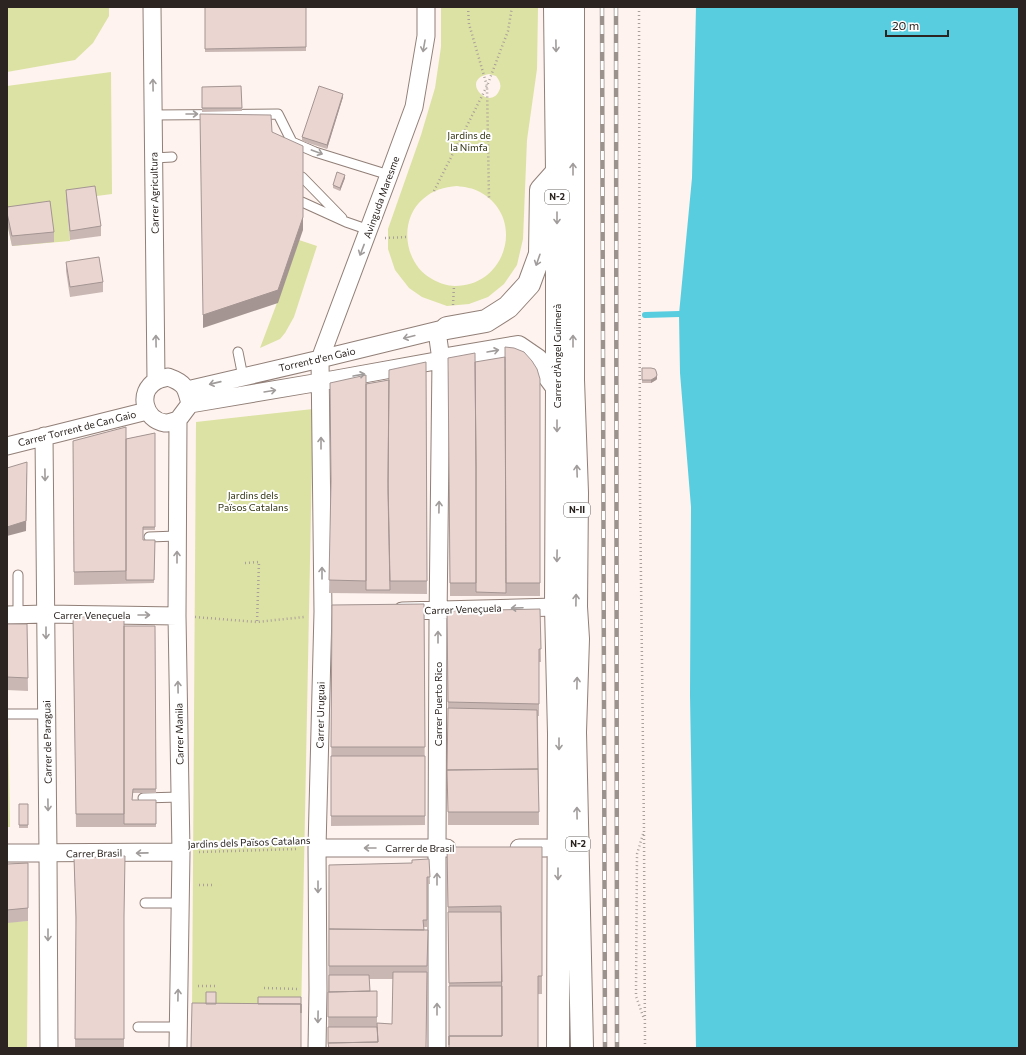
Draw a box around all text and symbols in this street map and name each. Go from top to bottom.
scale bar [886,12,948,38]
text: 20 m [892,18,919,32]
one-way arrow [420,39,428,52]
one-way arrow [552,39,560,52]
one-way arrow [149,79,157,92]
one-way arrow [185,110,198,118]
park label: Jardins de la Nimfa [447,129,491,153]
one-way arrow [310,149,323,156]
street label: Carrer Agricultura [147,152,161,234]
street label: Avinguda Maresme [361,154,401,240]
one-way arrow [569,163,577,176]
road number: N-2 [545,190,569,204]
one-way arrow [553,211,561,224]
one-way arrow [357,243,365,255]
one-way arrow [534,254,541,267]
street label: Carrer d'Àngel Guimerà [551,304,563,408]
one-way arrow [403,334,416,342]
one-way arrow [152,335,160,348]
one-way arrow [569,335,577,348]
street label: Torrent d'en Gaio [278,344,357,374]
one-way arrow [487,347,500,355]
one-way arrow [352,371,365,379]
one-way arrow [209,380,222,388]
one-way arrow [263,387,276,395]
street label: Carrer Torrent de Can Gaio [17,407,137,448]
one-way arrow [553,419,561,432]
one-way arrow [317,437,325,450]
one-way arrow [573,465,580,478]
one-way arrow [41,468,48,481]
park label: Jardins dels Països Catalans [218,489,289,513]
one-way arrow [436,501,443,514]
road number: N-II [564,503,590,517]
one-way arrow [553,549,560,562]
one-way arrow [173,551,181,564]
one-way arrow [318,567,326,580]
one-way arrow [572,594,580,607]
street label: Carrer Veneçuela [424,602,502,616]
one-way arrow [511,604,524,612]
street label: Carrer Veneçuela [53,609,131,621]
one-way arrow [137,611,150,619]
one-way arrow [42,626,50,639]
one-way arrow [434,631,442,644]
street label: Carrer Puerto Rico [432,662,444,746]
one-way arrow [573,677,580,690]
one-way arrow [174,681,182,694]
street label: Carrer Uruguai [313,682,327,748]
street label: Carrer de Paraguai [40,700,54,784]
street label: Carrer Manila [172,703,186,765]
one-way arrow [555,737,563,750]
one-way arrow [44,798,51,811]
one-way arrow [573,807,581,820]
street label: Jardins dels Països Catalans [187,834,311,850]
road number: N-2 [566,837,590,851]
street label: Carrer de Brasil [385,842,455,854]
one-way arrow [364,844,377,852]
street label: Carrer Brasil [66,847,122,859]
one-way arrow [136,849,149,857]
one-way arrow [554,867,562,880]
one-way arrow [433,873,441,886]
one-way arrow [314,880,322,893]
one-way arrow [44,928,52,941]
one-way arrow [175,989,182,1002]
one-way arrow [433,1003,441,1016]
one-way arrow [314,1010,322,1023]

